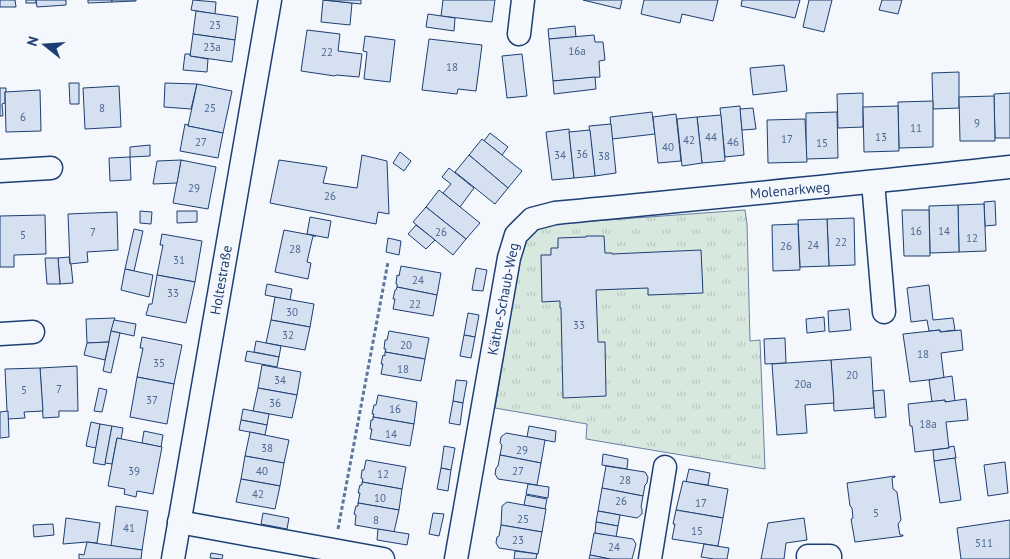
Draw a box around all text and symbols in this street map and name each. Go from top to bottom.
house number: 23 [209,18,221,32]
north arrow [20,20,70,70]
text: N [23,34,43,48]
house number: 23a [203,40,221,54]
house number: 16a [568,44,586,58]
house number: 22 [321,45,333,59]
house number: 18 [446,60,458,74]
house number: 8 [99,101,105,115]
house number: 25 [204,101,216,115]
house number: 6 [20,110,26,124]
house number: 9 [974,116,980,130]
house number: 11 [910,121,922,135]
house number: 44 [705,130,717,144]
house number: 13 [875,130,887,144]
house number: 17 [781,132,793,146]
house number: 42 [683,133,695,147]
house number: 27 [195,135,207,149]
house number: 46 [727,135,739,149]
house number: 15 [816,136,828,150]
house number: 40 [662,140,674,154]
house number: 36 [576,147,588,161]
house number: 34 [554,148,566,162]
house number: 38 [598,149,610,163]
street label: Molenarkweg [749,178,831,202]
house number: 29 [188,181,200,195]
house number: 26 [324,189,336,203]
house number: 16 [910,224,922,238]
house number: 14 [938,224,950,238]
house number: 7 [90,225,96,239]
house number: 26 [435,225,447,239]
house number: 5 [20,228,26,242]
house number: 12 [966,231,978,245]
house number: 22 [835,235,847,249]
house number: 24 [807,238,819,252]
house number: 26 [780,239,792,253]
street label: Käthe-Schaub-Weg [483,241,523,357]
house number: 28 [289,242,301,256]
street label: Holtestraße [206,244,236,316]
house number: 31 [173,253,185,267]
house number: 24 [412,273,424,287]
house number: 33 [167,286,179,300]
house number: 22 [409,297,421,311]
house number: 30 [286,305,298,319]
house number: 33 [573,318,585,332]
house number: 32 [282,328,294,342]
house number: 20 [400,338,412,352]
house number: 18 [917,347,929,361]
house number: 35 [153,356,165,370]
house number: 18 [397,362,409,376]
house number: 20 [846,368,858,382]
house number: 34 [274,373,286,387]
house number: 20a [794,377,812,391]
house number: 7 [56,382,62,396]
house number: 5 [21,383,27,397]
house number: 37 [146,393,158,407]
house number: 36 [269,396,281,410]
house number: 16 [389,402,401,416]
house number: 18a [919,417,937,431]
house number: 14 [385,427,397,441]
house number: 38 [261,441,273,455]
house number: 29 [516,443,528,457]
house number: 39 [128,464,140,478]
house number: 40 [256,464,268,478]
house number: 27 [512,464,524,478]
house number: 12 [377,467,389,481]
house number: 28 [619,473,631,487]
house number: 42 [252,487,264,501]
house number: 10 [374,491,386,505]
house number: 26 [615,494,627,508]
house number: 17 [695,496,707,510]
house number: 5 [873,506,879,520]
house number: 25 [517,512,529,526]
house number: 8 [373,513,379,527]
house number: 41 [123,521,135,535]
house number: 15 [691,524,703,538]
house number: 23 [512,533,524,547]
house number: 511 [975,536,993,550]
house number: 24 [608,540,620,554]

